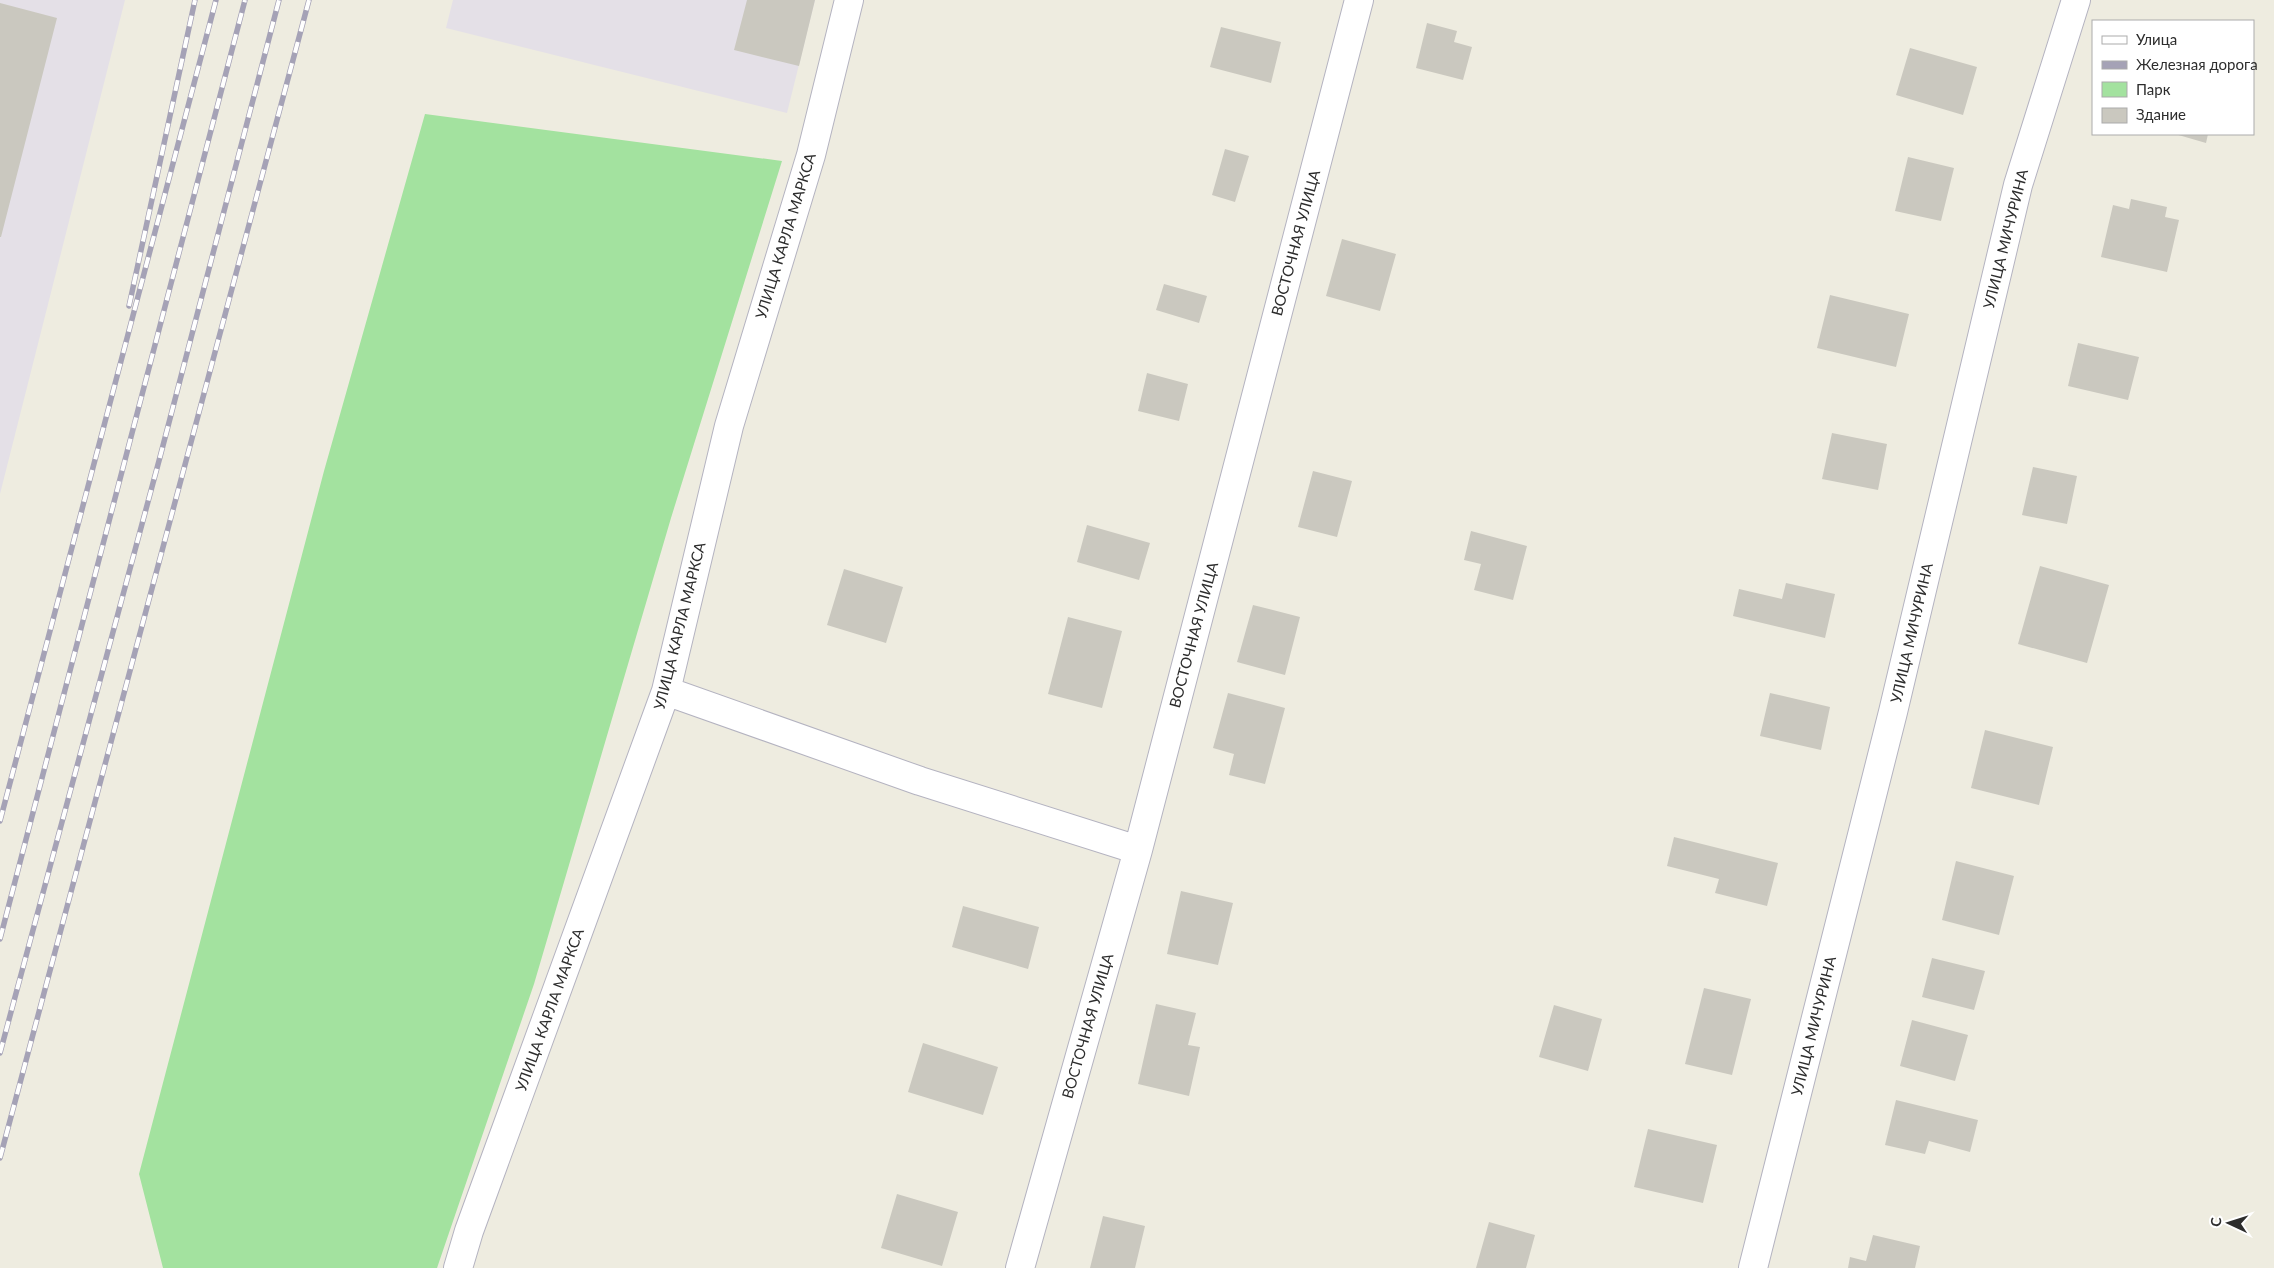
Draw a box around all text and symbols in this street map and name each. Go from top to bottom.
legend [2092,20,2254,135]
text: Улица [2136,30,2177,48]
text: Железная дорога [2136,55,2258,73]
text: Парк [2136,80,2171,98]
text: Здание [2136,105,2186,123]
street label: УЛИЦА КАРЛА МАРКСА [751,150,819,321]
street label: УЛИЦА МИЧУРИНА [1979,166,2031,310]
street label: ВОСТОЧНАЯ УЛИЦА [1267,167,1323,318]
street label: УЛИЦА КАРЛА МАРКСА [649,539,709,712]
street label: ВОСТОЧНАЯ УЛИЦА [1165,559,1221,710]
street label: УЛИЦА МИЧУРИНА [1886,560,1936,705]
street label: УЛИЦА КАРЛА МАРКСА [511,925,587,1094]
street label: ВОСТОЧНАЯ УЛИЦА [1058,950,1117,1100]
street label: УЛИЦА МИЧУРИНА [1787,953,1839,1097]
north arrow [2204,1198,2254,1248]
text: С [2207,1216,2224,1227]

